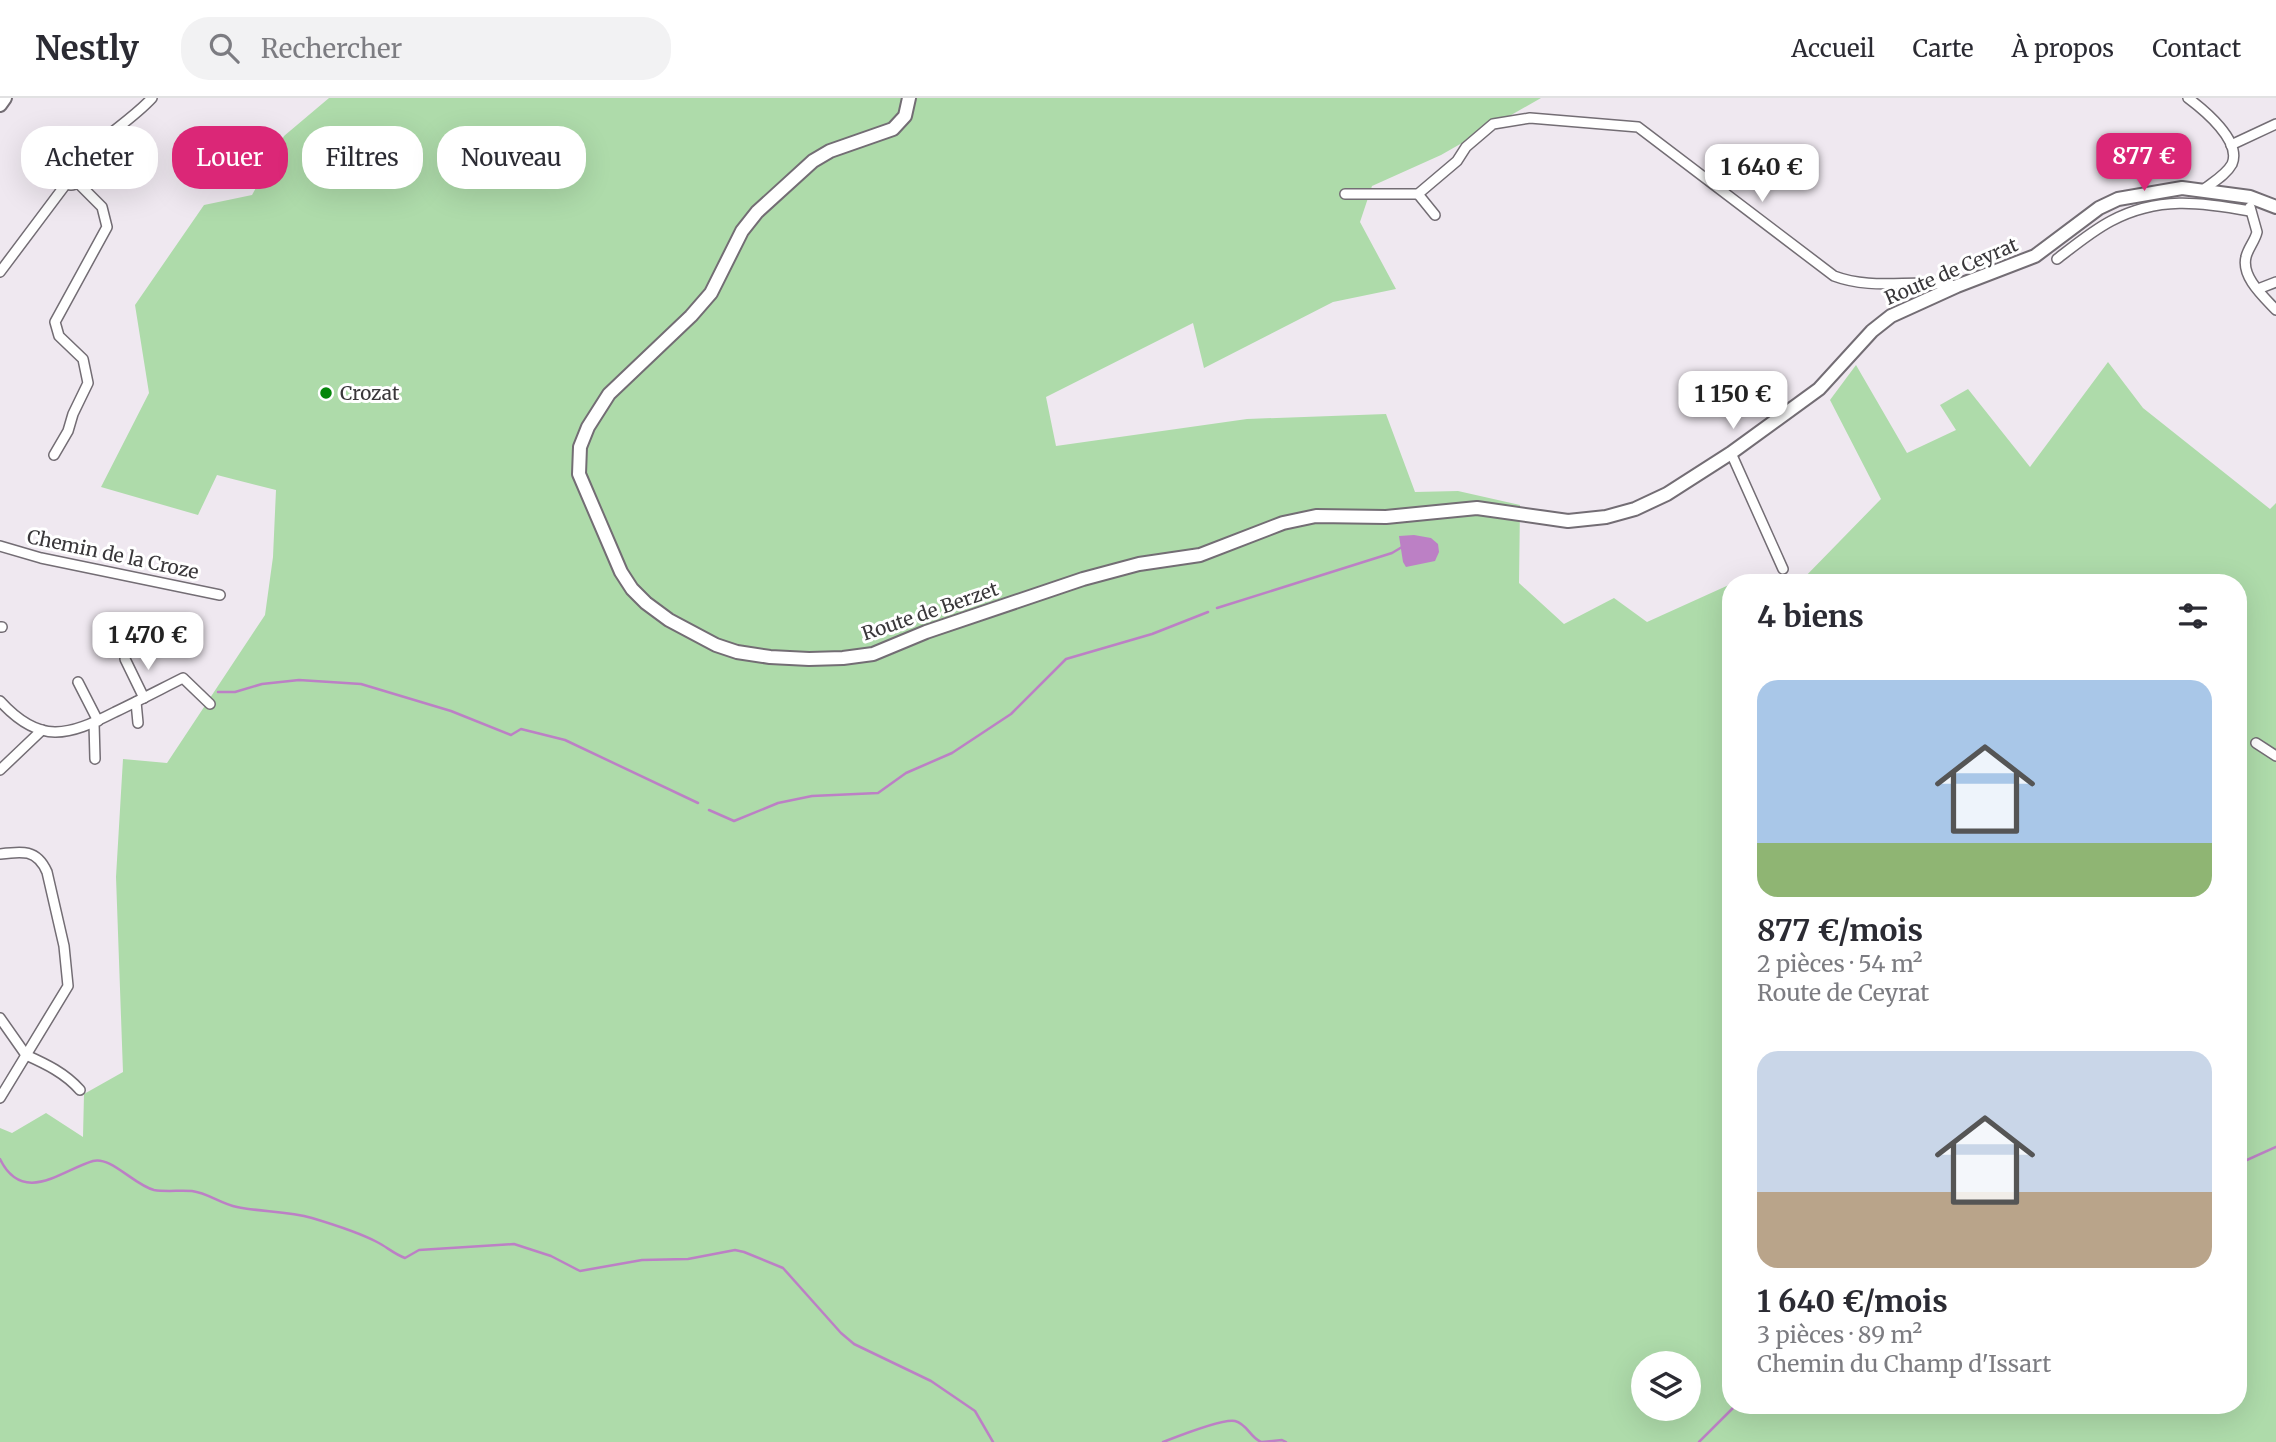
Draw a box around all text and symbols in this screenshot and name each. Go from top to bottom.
search box [181,17,671,80]
text: Nestly [35,28,139,69]
icon: search [205,29,243,67]
text: Rechercher [261,32,402,65]
text: Accueil [1791,33,1875,64]
text: Carte [1913,33,1974,64]
text: À propos [2012,33,2114,64]
text: Contact [2152,33,2241,64]
chip: Acheter [21,126,158,189]
chip: Louer [172,126,288,189]
chip: Filtres [302,126,423,189]
chip: Nouveau [437,126,586,189]
pin: 877 € [2095,134,2193,193]
text: 877 € [2112,141,2176,170]
pin: 1 640 € [1697,144,1827,204]
text: 1 640 € [1721,152,1803,181]
street label: Route de Ceyrat [1881,232,2022,310]
pin: 1 150 € [1668,372,1798,431]
text: 1 150 € [1694,379,1772,408]
place label: Crozat [340,381,400,405]
marker: Crozat [318,385,334,401]
street label: Chemin de la Croze [25,524,201,584]
street label: Route de Berzet [859,576,1002,646]
text: 4 biens [1757,597,1864,635]
icon: filters [2174,597,2212,635]
pin: 1 470 € [83,612,213,672]
text: 1 470 € [108,620,188,649]
icon: home [1922,726,2048,852]
text: 877 €/mois [1757,911,1923,949]
text: 2 pièces · 54 m² [1757,949,1923,978]
text: Route de Ceyrat [1757,978,1929,1007]
icon: home [1922,1097,2048,1223]
text: 1 640 €/mois [1757,1282,1948,1320]
text: 3 pièces · 89 m² [1757,1320,1922,1349]
text: Chemin du Champ d'Issart [1757,1349,2051,1378]
map controls [1631,1351,1701,1421]
button: layers [1631,1351,1701,1421]

